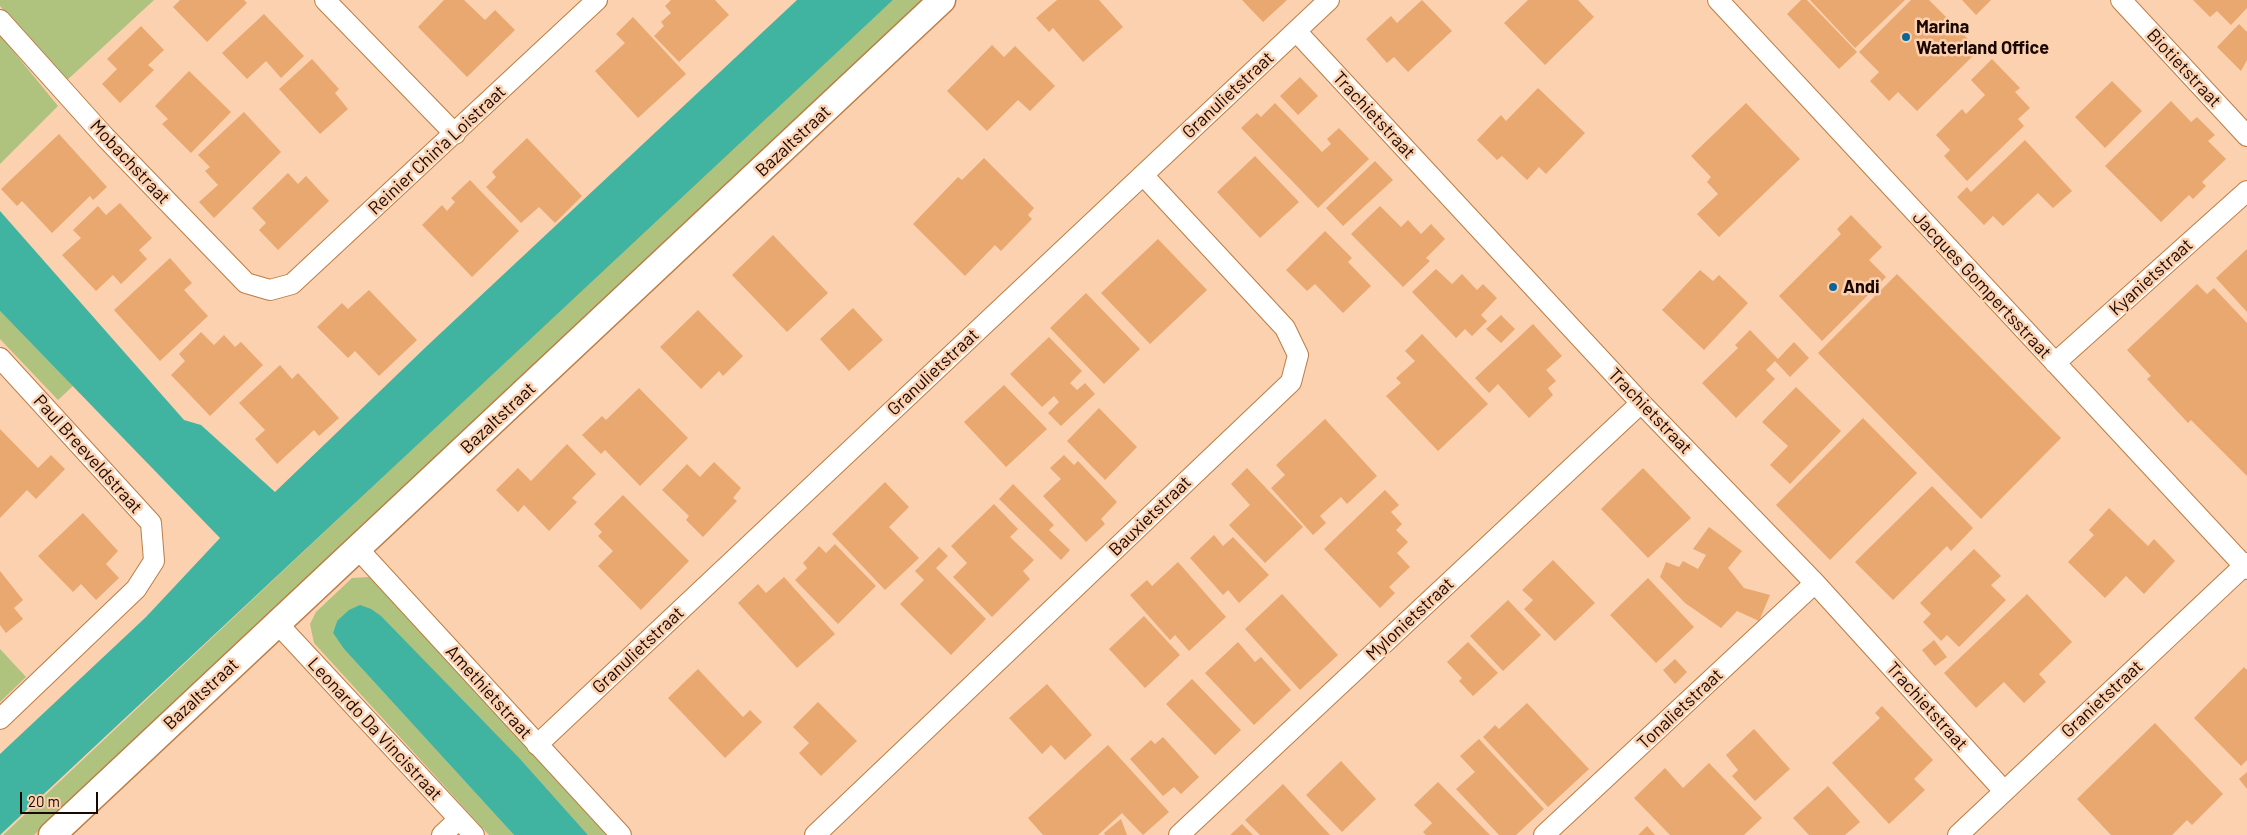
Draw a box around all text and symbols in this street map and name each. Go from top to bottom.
place label: Marina Waterland Office [1916,16,2049,58]
street label: Biotietstraat [2142,24,2226,112]
marker: Marina Waterland Office [1900,31,1912,43]
street label: Granulietstraat [1178,47,1278,143]
street label: Trachietstraat [1328,67,1420,163]
street label: Reinier Chin'a Loistraat [364,81,510,219]
street label: Bazaltstraat [751,101,835,181]
street label: Mobachstraat [85,115,175,209]
street label: Jacques Gompertsstraat [1908,207,2056,363]
street label: Kyanietstraat [2105,234,2197,320]
place label: Andi [1843,276,1880,298]
marker: Andi [1827,281,1839,293]
street label: Granulietstraat [883,324,983,420]
street label: Trachietstraat [1604,363,1696,459]
street label: Bazaltstraat [456,378,540,458]
street label: Paul Breeveldstraat [29,390,147,518]
street label: Bauxietstraat [1104,471,1196,561]
street label: Mylonietstraat [1362,573,1458,665]
street label: Granulietstraat [588,602,688,698]
street label: Amethietstraat [441,641,537,743]
street label: Leonardo Da Vincistraat [303,653,447,805]
street label: Bazaltstraat [159,654,243,734]
street label: Granietstraat [2057,656,2147,742]
street label: Trachietstraat [1882,657,1972,755]
street label: Tonalietstraat [1633,664,1727,754]
scale bar [22,782,100,814]
text: 20 m [28,792,60,810]

